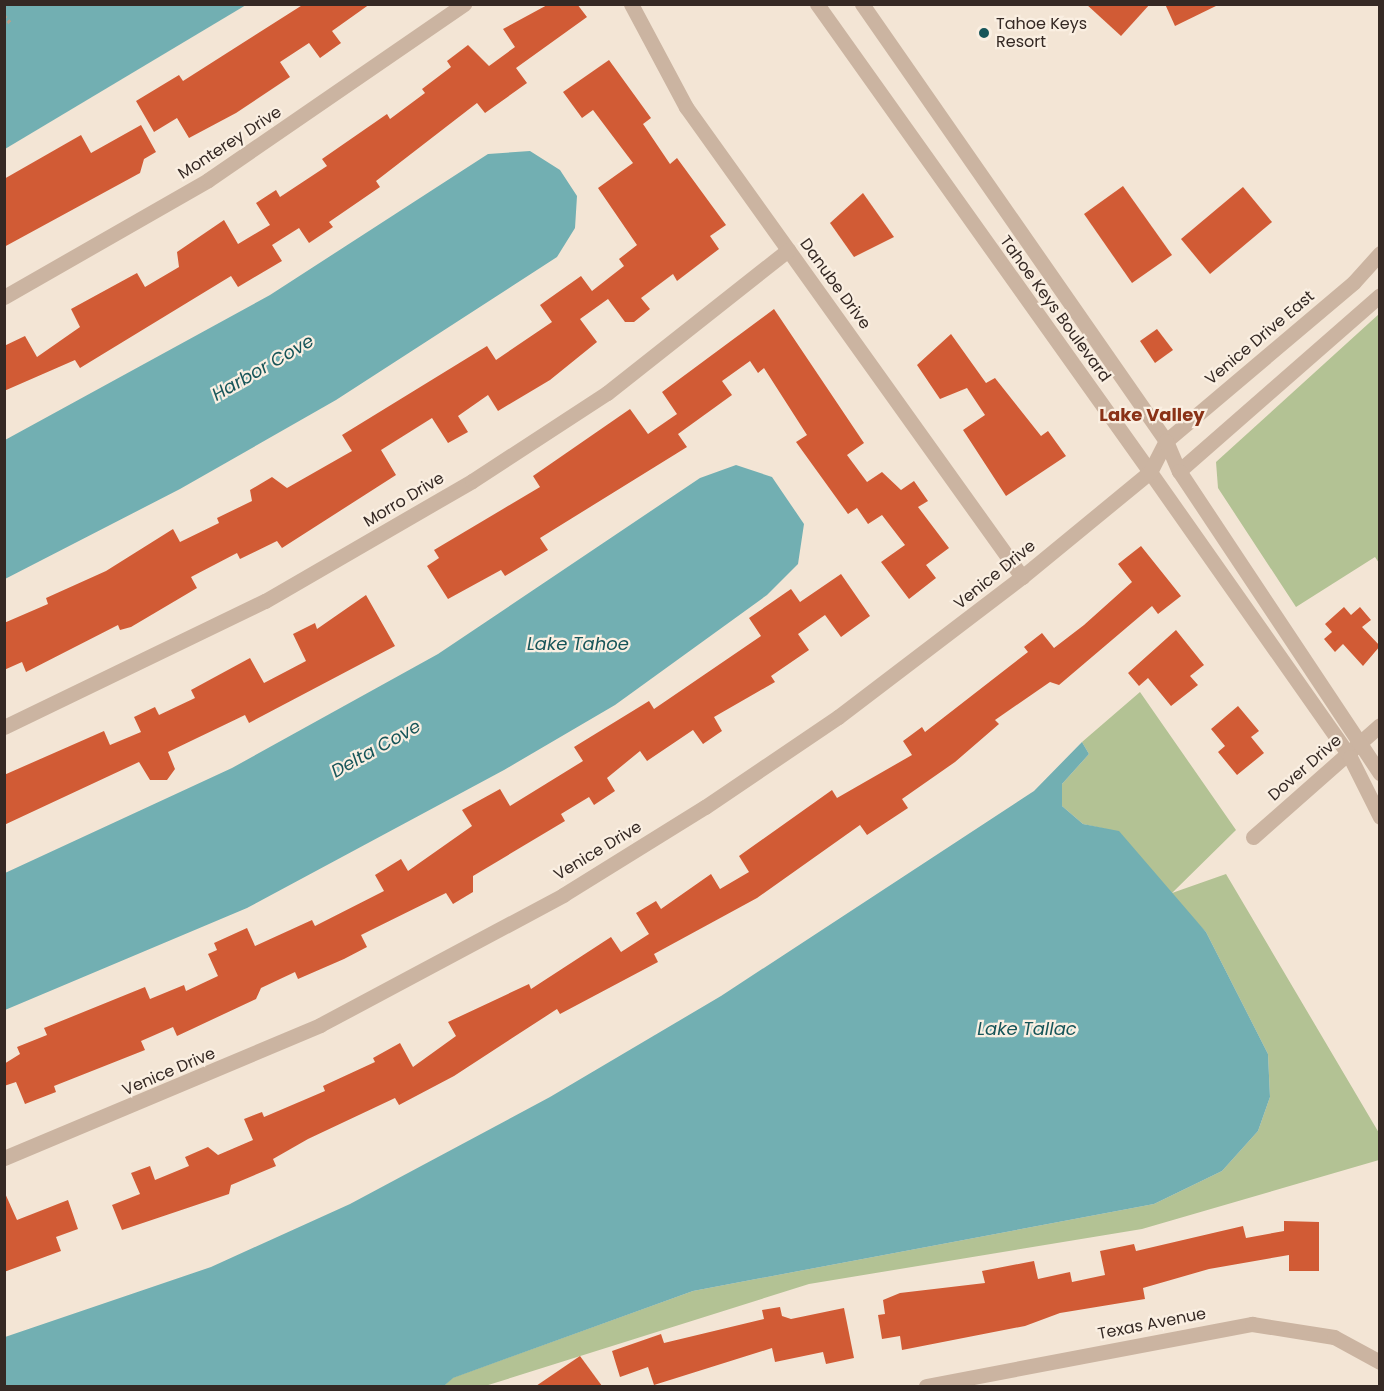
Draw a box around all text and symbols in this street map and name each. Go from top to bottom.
place label: Tahoe Keys Resort [996,14,1087,52]
marker: Tahoe Keys Resort [977,26,991,40]
street label: Monterey Drive [175,102,285,184]
street label: Tahoe Keys Boulevard [996,232,1114,386]
street label: Danube Drive [796,235,874,333]
street label: Venice Drive East [1202,287,1318,389]
water label: Harbor Cove [208,330,318,406]
district label: Lake Valley [1099,404,1205,426]
street label: Morro Drive [360,468,448,532]
street label: Venice Drive [951,536,1039,614]
water label: Lake Tahoe [527,633,629,655]
water label: Delta Cove [327,716,425,782]
street label: Dover Drive [1264,731,1346,805]
street label: Venice Drive [551,817,645,885]
water label: Lake Tallac [977,1018,1077,1040]
street label: Venice Drive [120,1044,218,1100]
street label: Texas Avenue [1096,1304,1208,1344]

